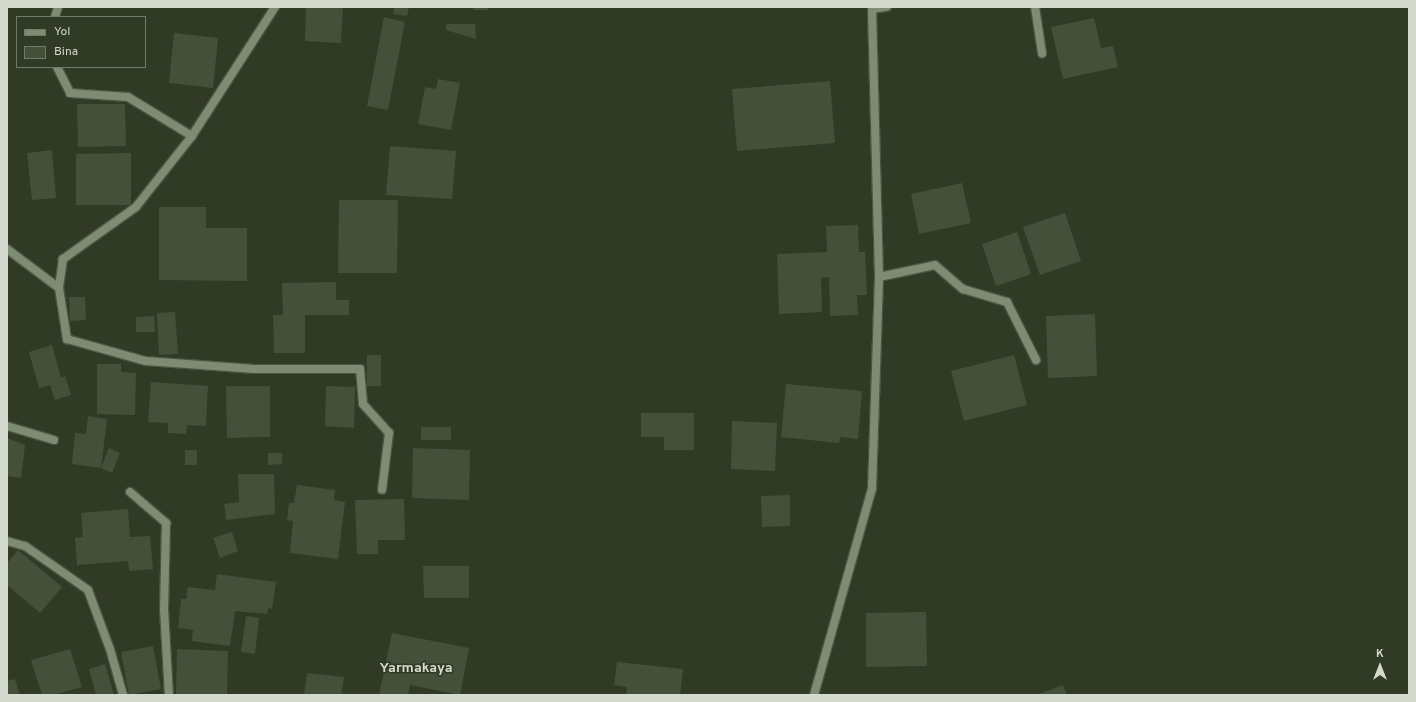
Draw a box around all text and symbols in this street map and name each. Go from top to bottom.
legend [16,16,146,68]
text: Yol [54,24,70,40]
text: Bina [54,44,78,60]
north arrow [1360,646,1400,686]
text: K [1376,647,1384,661]
district label: Yarmakaya [380,661,452,677]

